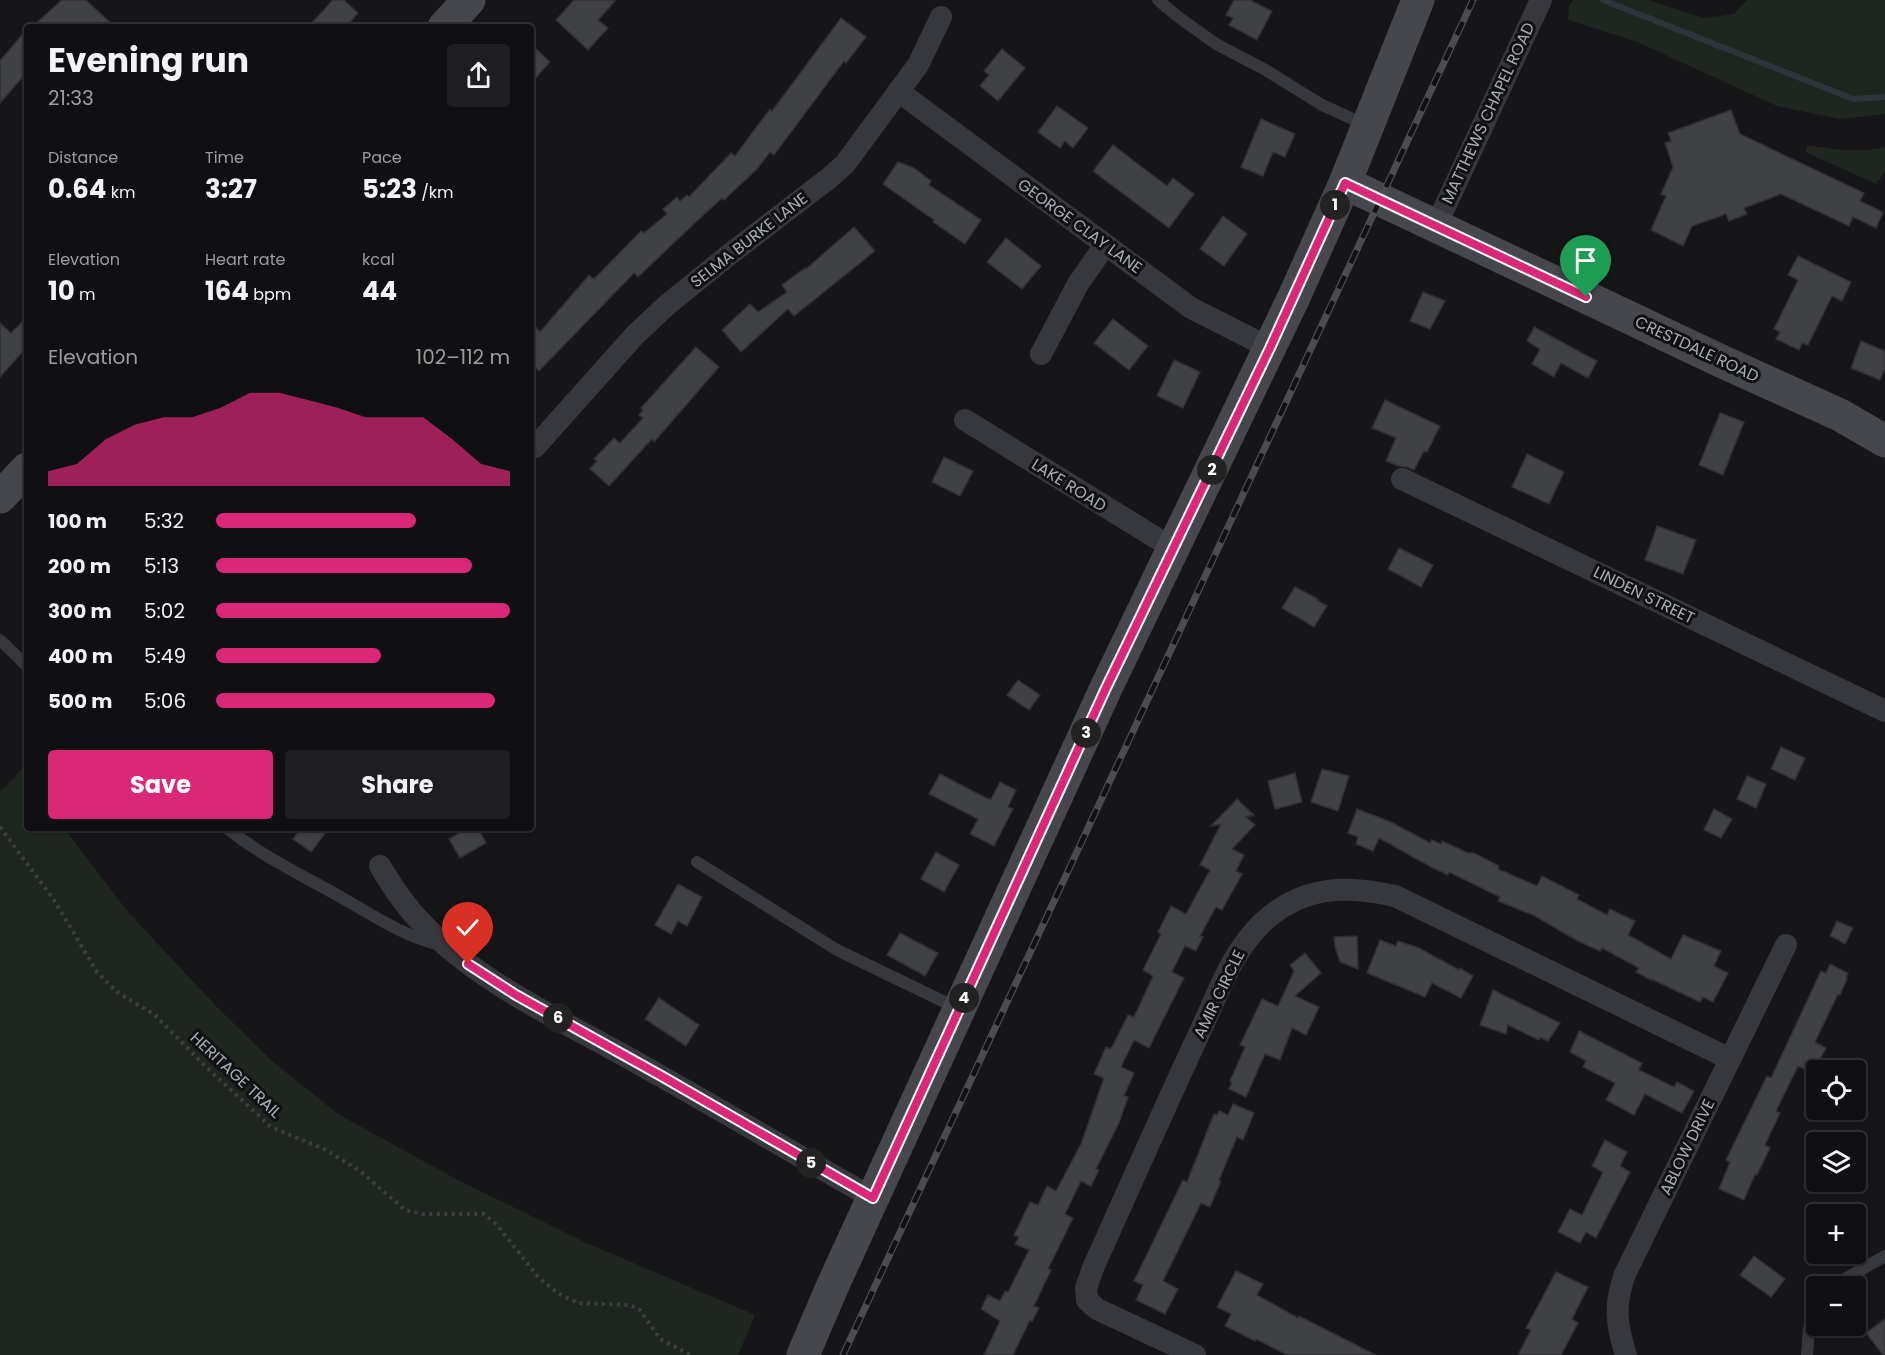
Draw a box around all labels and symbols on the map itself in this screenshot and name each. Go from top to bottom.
street label: MATTHEWS CHAPEL ROAD [1436,19,1540,207]
street label: GEORGE CLAY LANE [1013,173,1147,279]
street label: SELMA BURKE LANE [686,187,812,293]
pin: 1 [1320,190,1350,220]
pin [1560,235,1611,297]
street label: CRESTDALE ROAD [1631,310,1763,388]
street label: LAKE ROAD [1027,453,1111,517]
pin: 2 [1197,455,1227,485]
street label: LINDEN STREET [1590,561,1699,630]
pin: 3 [1071,718,1101,748]
pin [442,902,493,964]
street label: AMIR CIRCLE [1188,946,1250,1042]
pin: 4 [949,983,979,1013]
pin: 6 [543,1003,573,1033]
street label: HERITAGE TRAIL [185,1027,287,1123]
street label: ABLOW DRIVE [1654,1095,1720,1199]
pin: 5 [796,1148,826,1178]

